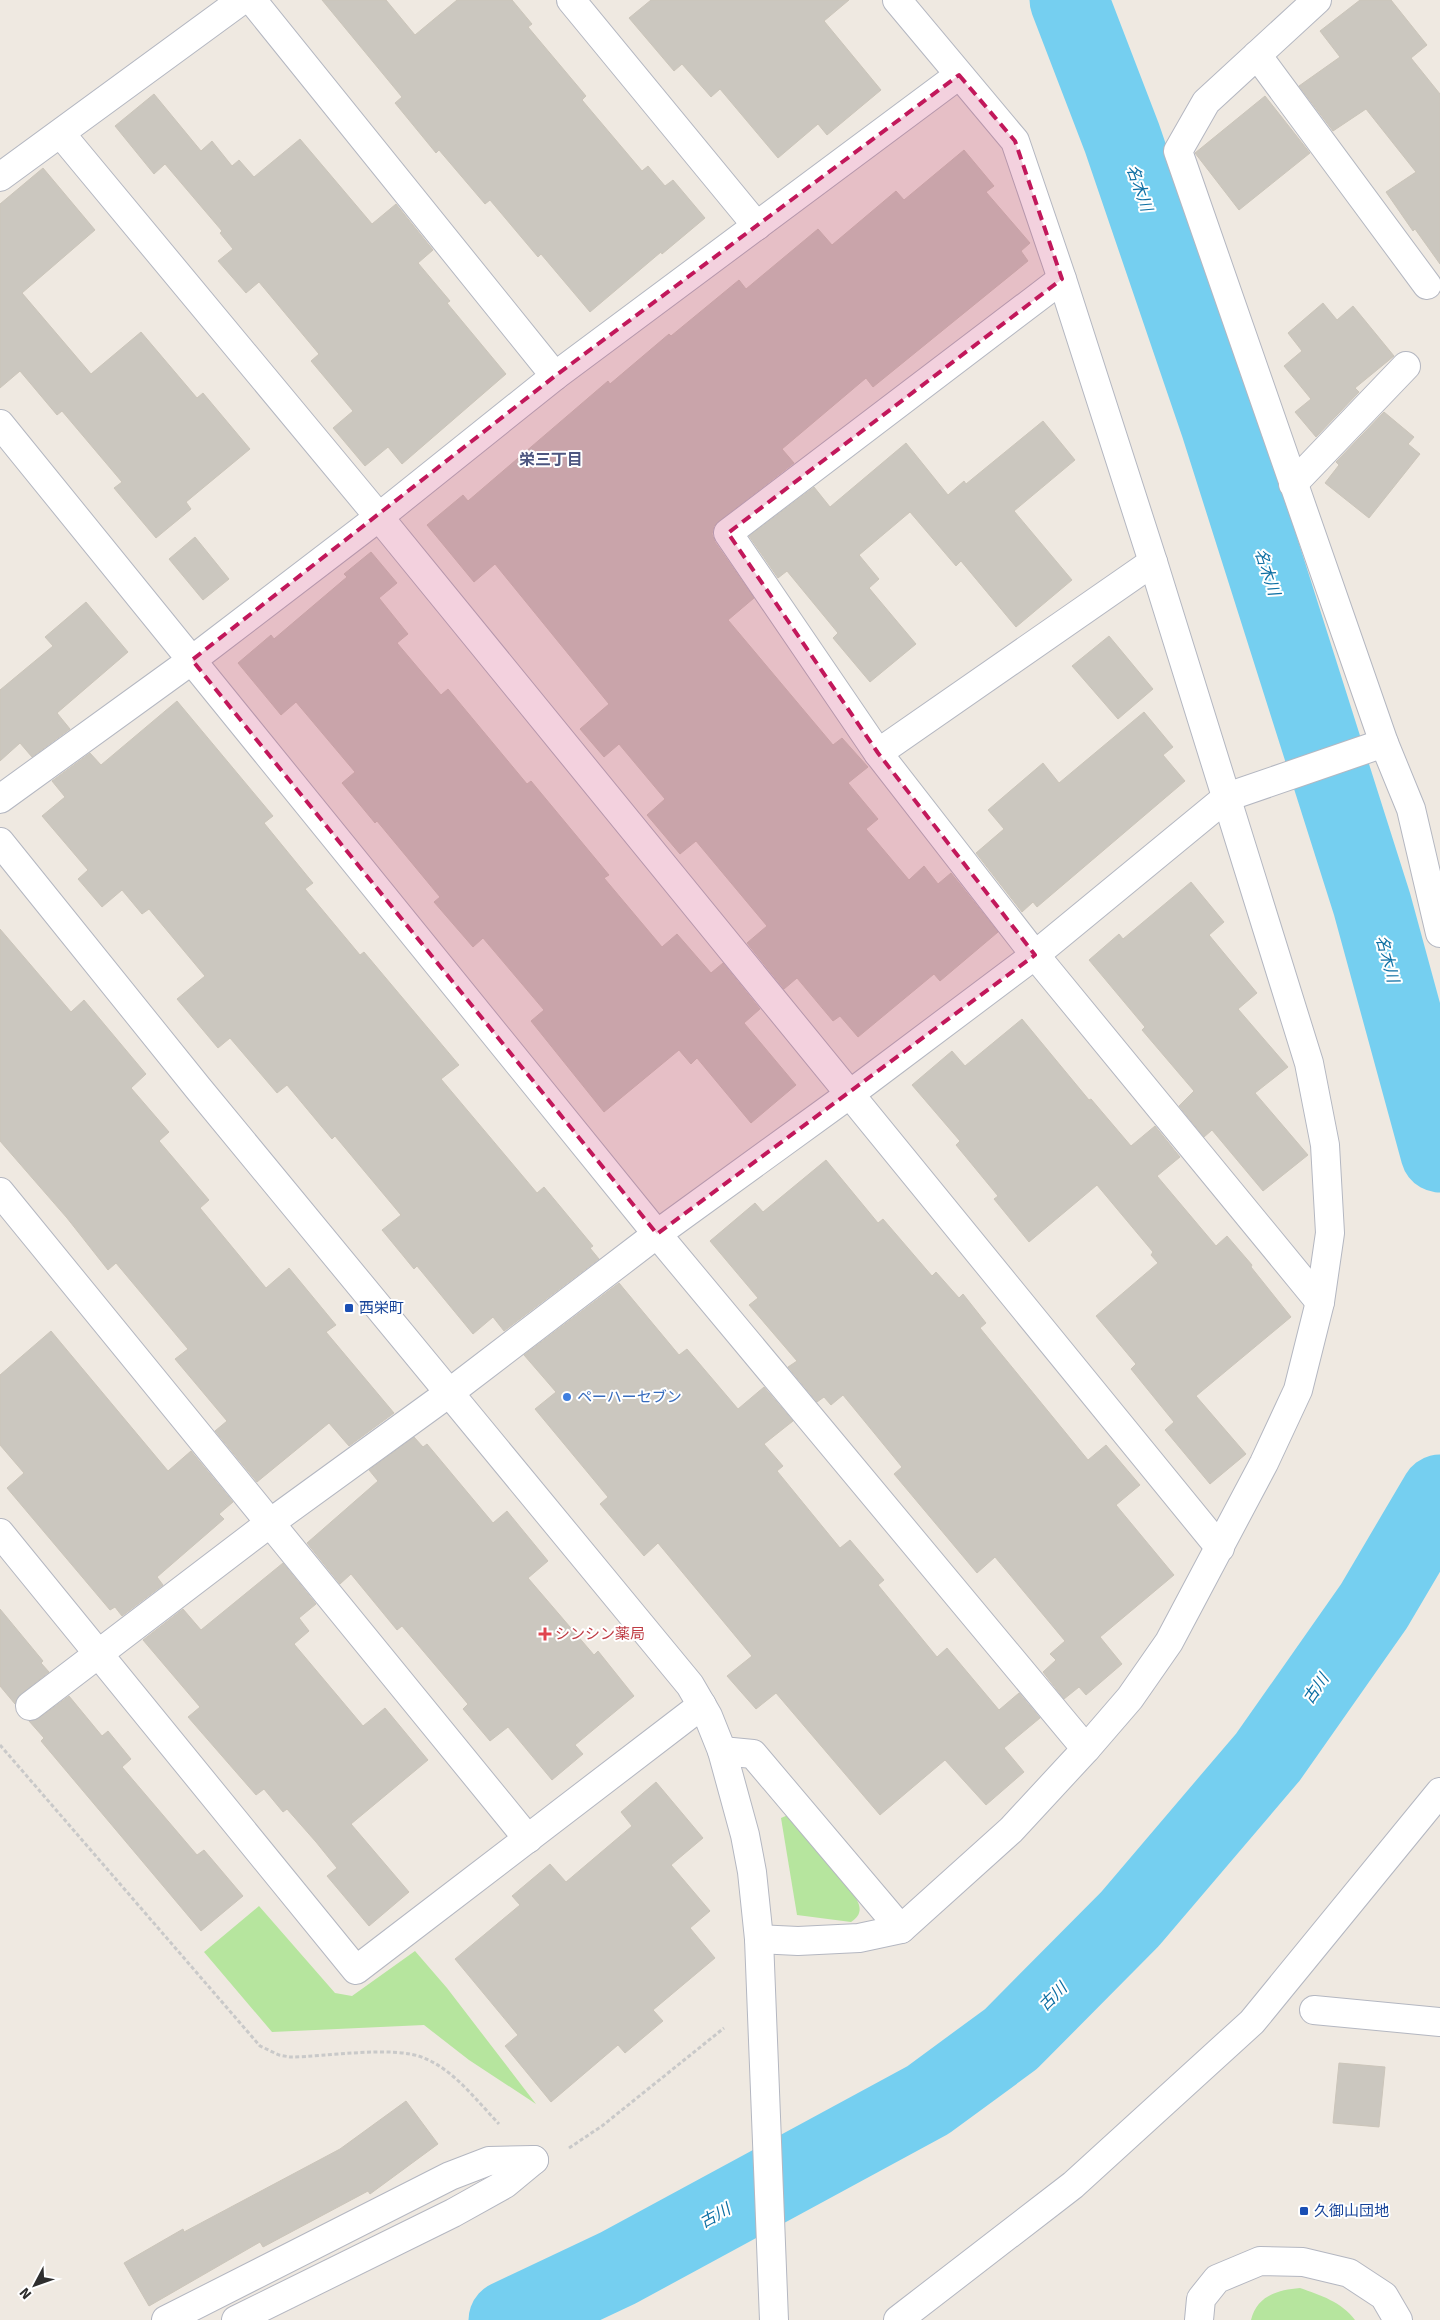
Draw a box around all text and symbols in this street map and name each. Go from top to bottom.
water label: 名木川 [1122,162,1157,216]
district label: 栄三丁目 [519,450,583,470]
water label: 名木川 [1250,546,1285,600]
water label: 名木川 [1371,933,1403,987]
place label: 西栄町 [359,1299,404,1317]
marker: 西栄町 [343,1302,355,1314]
place label: ペーハーセブン [577,1388,682,1406]
marker: ペーハーセブン [561,1391,573,1403]
place label: シンシン薬局 [555,1625,645,1643]
marker: シンシン薬局 [539,1628,551,1640]
water label: 古川 [1299,1669,1335,1708]
water label: 古川 [1035,1977,1073,2015]
water label: 古川 [696,2199,736,2233]
place label: 久御山団地 [1314,2202,1389,2220]
marker: 久御山団地 [1298,2205,1310,2217]
north arrow [10,2260,60,2310]
text: N [16,2284,35,2302]

